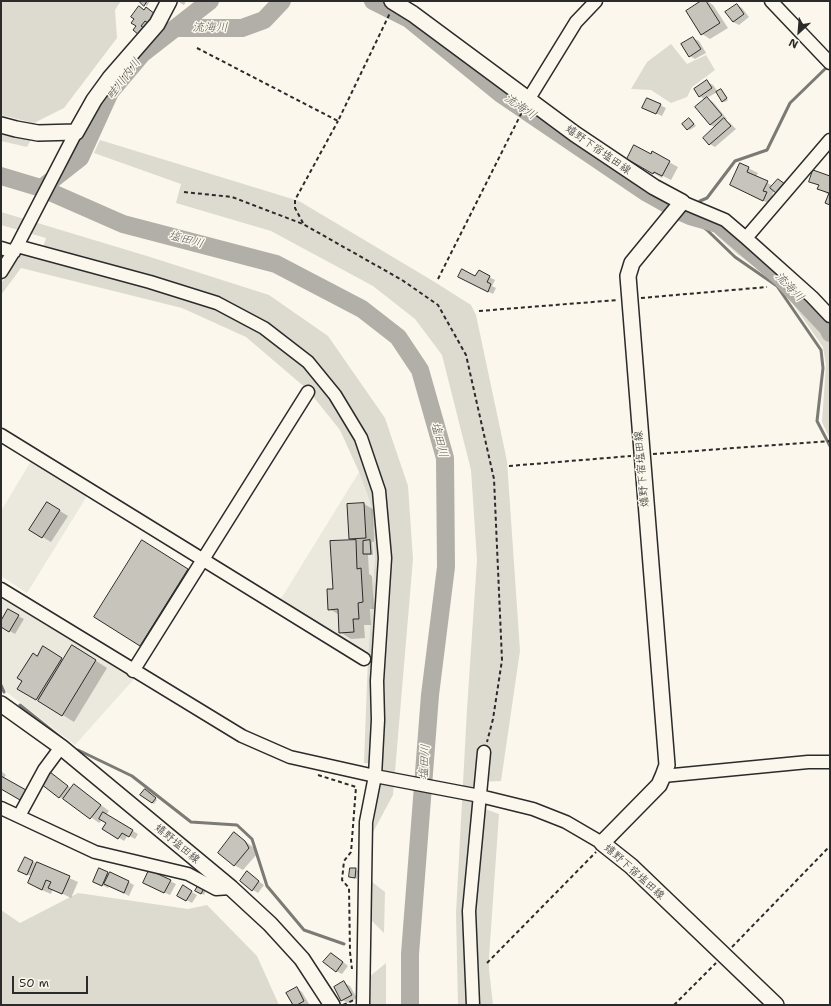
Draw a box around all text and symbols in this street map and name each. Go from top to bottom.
north arrow [779,12,819,52]
water label: 流海川 [192,21,228,35]
text: N [786,35,801,52]
water label: 畦川内川 [104,55,144,103]
water label: 流海川 [501,91,539,123]
street label: 嬉野下宿塩田線 [563,123,633,177]
water label: 塩田川 [167,228,205,252]
water label: 流海川 [771,269,807,305]
water label: 塩田川 [428,421,450,459]
street label: 嬉野下宿塩田線 [632,430,652,508]
water label: 塩田川 [417,744,433,780]
street label: 嬉野塩田線 [152,821,202,867]
street label: 嬉野下宿塩田線 [601,841,667,903]
scale bar [14,968,90,994]
text: 50 m [19,975,49,991]

